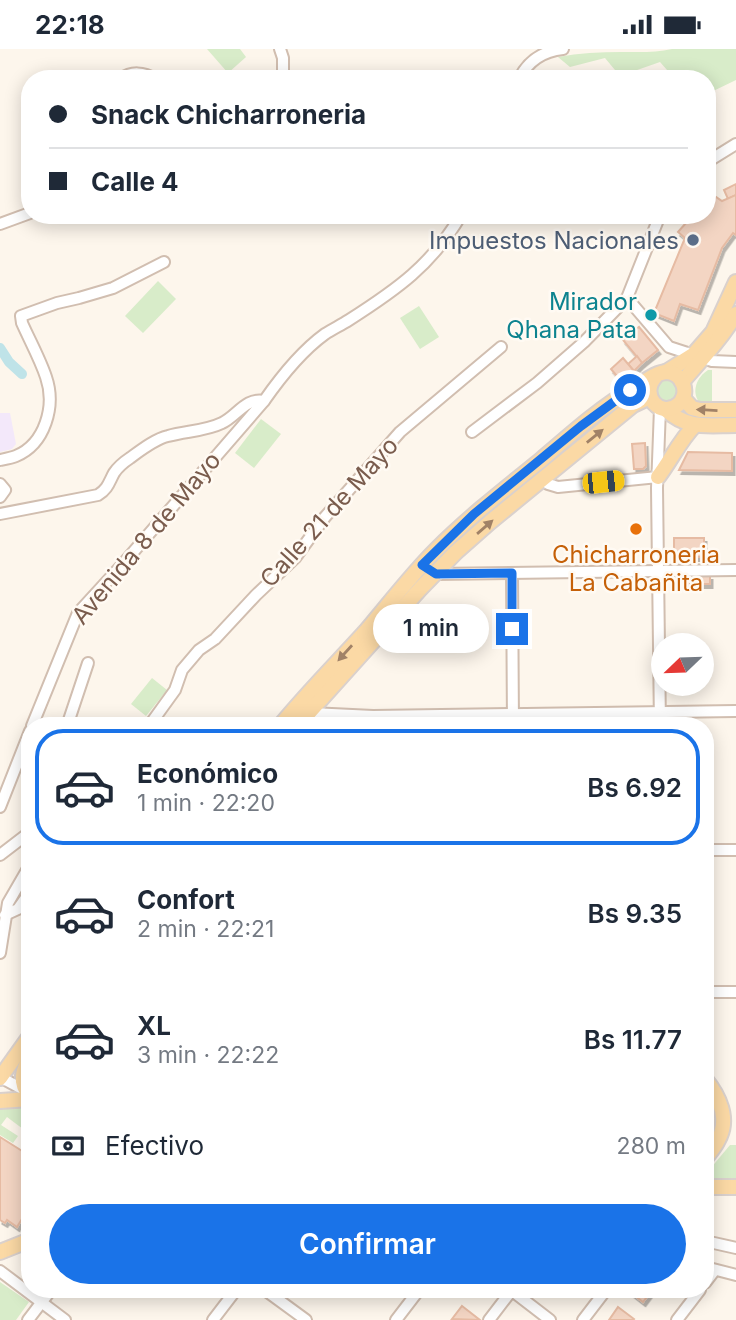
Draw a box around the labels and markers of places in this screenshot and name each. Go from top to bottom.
place label: Impuestos Nacionales [429,226,679,255]
marker: Impuestos Nacionales [685,232,701,248]
place label: Mirador Qhana Pata [506,287,637,344]
marker: Mirador Qhana Pata [643,307,659,323]
marker: Chicharroneria La Cabañita [628,521,644,537]
place label: Chicharroneria La Cabañita [552,540,720,597]

